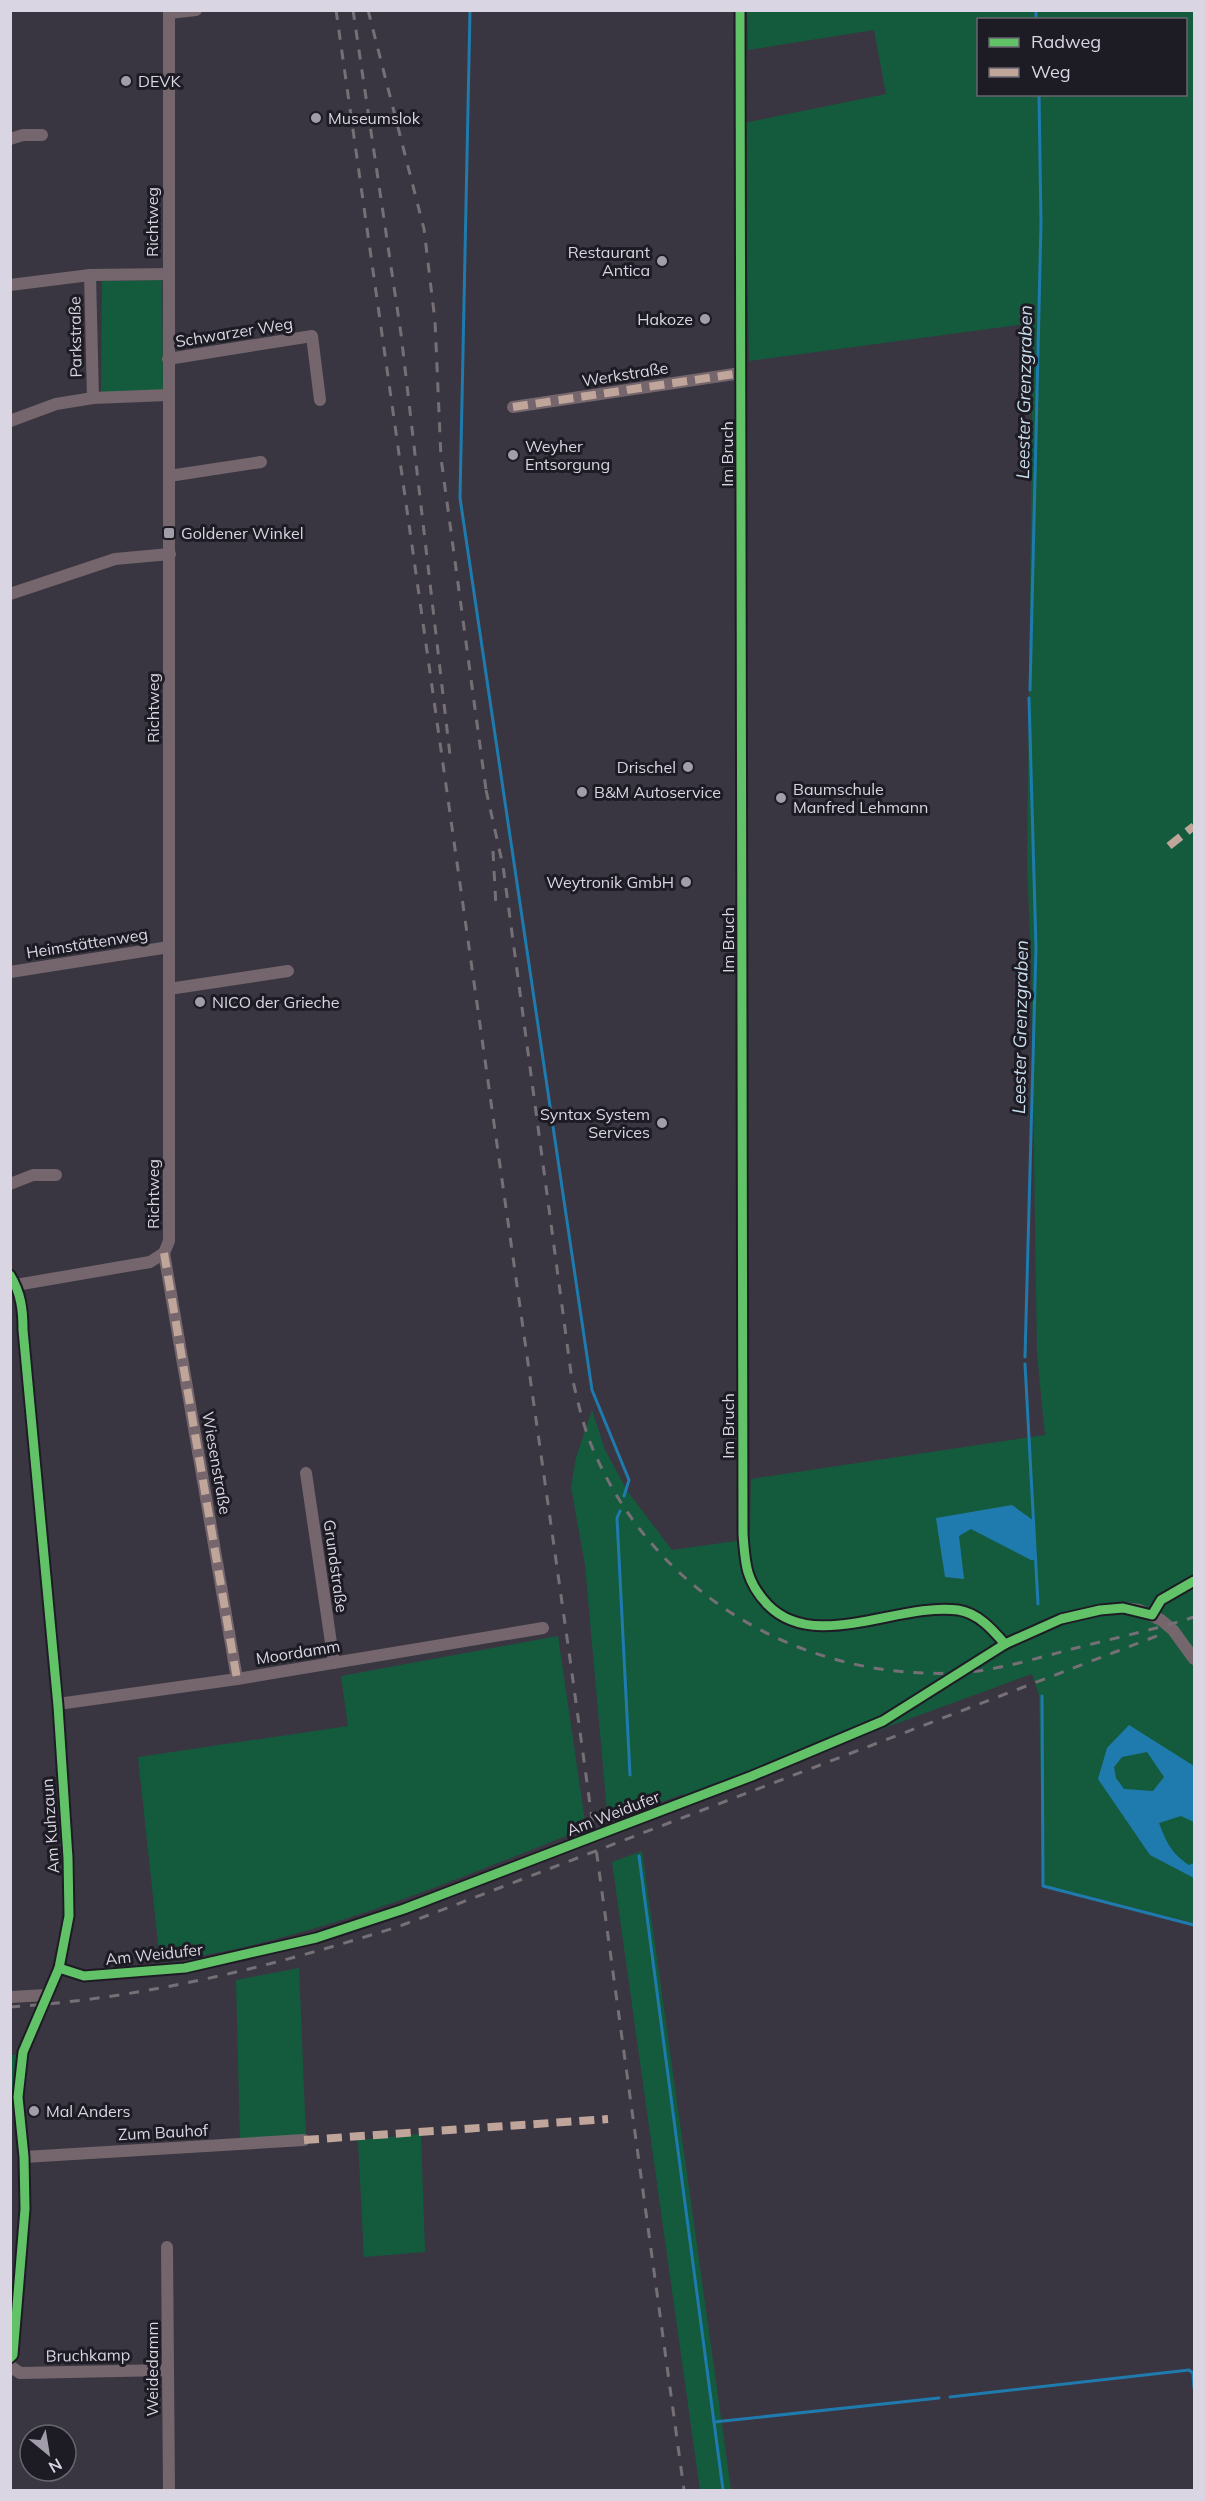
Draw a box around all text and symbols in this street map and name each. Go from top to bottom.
legend [977,18,1187,96]
text: Radweg [1031,30,1101,53]
text: Weg [1031,60,1071,83]
place label: DEVK [138,71,181,91]
marker: DEVK [119,74,133,88]
place label: Museumslok [328,108,421,128]
marker: Museumslok [309,111,323,125]
street label: Richtweg [142,187,162,257]
place label: Restaurant Antica [568,242,650,280]
marker: Restaurant Antica [655,254,669,268]
street label: Parkstraße [64,296,86,378]
water label: Leester Grenzgraben [1011,305,1037,479]
place label: Hakoze [637,309,693,329]
marker: Hakoze [698,312,712,326]
street label: Schwarzer Weg [174,313,294,351]
street label: Werkstraße [580,357,670,391]
street label: Im Bruch [717,421,737,487]
place label: Weyher Entsorgung [525,436,610,474]
marker: Weyher Entsorgung [506,448,520,462]
place label: Goldener Winkel [181,523,304,543]
marker: Goldener Winkel [162,526,176,540]
street label: Richtweg [143,673,163,743]
place label: Drischel [617,757,676,777]
marker: Drischel [681,760,695,774]
place label: Baumschule Manfred Lehmann [793,779,928,817]
place label: B&M Autoservice [594,782,721,802]
marker: B&M Autoservice [575,785,589,799]
marker: Baumschule Manfred Lehmann [774,791,788,805]
place label: Weytronik GmbH [546,872,674,892]
marker: Weytronik GmbH [679,875,693,889]
street label: Im Bruch [718,907,738,973]
street label: Heimstättenweg [25,924,149,962]
water label: Leester Grenzgraben [1007,940,1033,1114]
place label: NICO der Grieche [212,992,340,1012]
marker: NICO der Grieche [193,995,207,1009]
place label: Syntax System Services [540,1104,650,1142]
marker: Syntax System Services [655,1116,669,1130]
street label: Richtweg [143,1159,163,1229]
street label: Im Bruch [718,1393,738,1459]
street label: Wiesenstraße [198,1410,236,1516]
street label: Grundstraße [320,1518,352,1614]
street label: Moordamm [254,1635,342,1669]
street label: Am Kuhzaun [37,1778,63,1874]
street label: Am Weidufer [564,1786,662,1840]
street label: Am Weidufer [104,1939,204,1969]
place label: Mal Anders [46,2101,130,2121]
marker: Mal Anders [27,2104,41,2118]
street label: Zum Bauhof [117,2120,209,2144]
street label: Weidedamm [142,2322,162,2416]
street label: Bruchkamp [46,2344,130,2366]
north arrow [18,2423,78,2483]
text: N [45,2454,66,2478]

